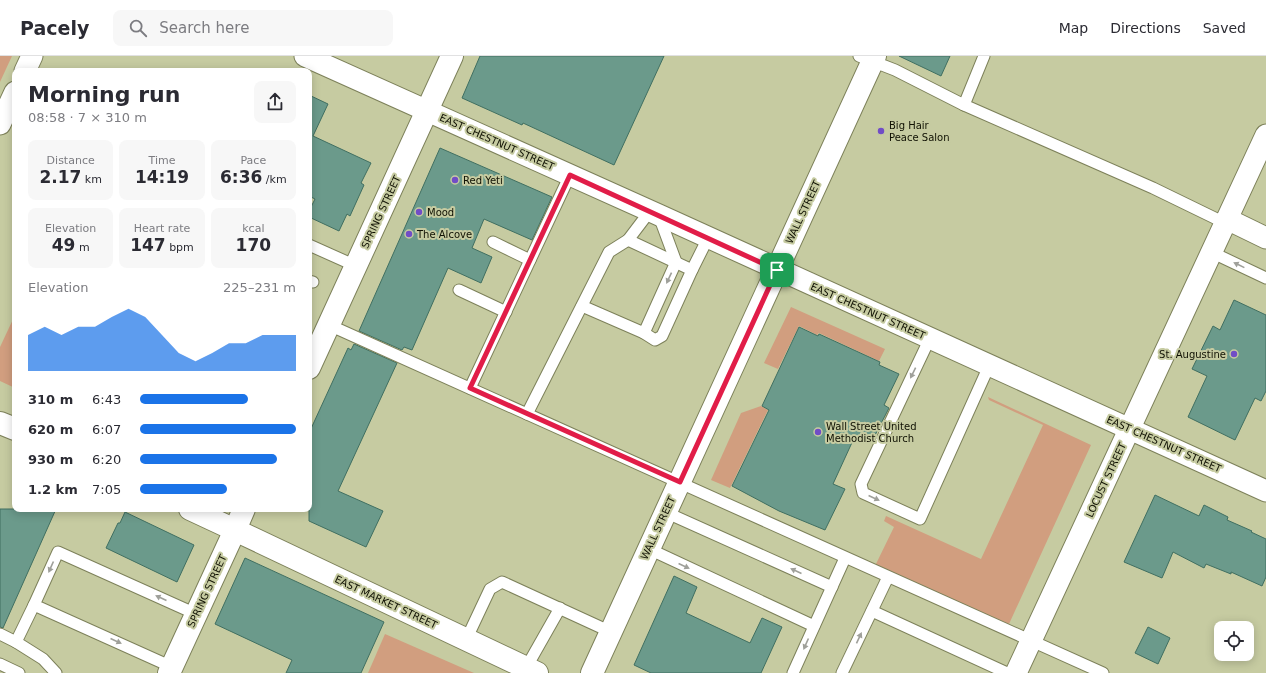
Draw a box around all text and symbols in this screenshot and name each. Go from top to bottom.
search box [113,10,393,46]
text: Pacely [20,17,89,39]
icon: search [127,17,149,39]
text: Search here [159,19,249,37]
text: Map [1059,20,1088,36]
text: Directions [1110,20,1181,36]
text: Saved [1203,20,1246,36]
button: share [254,81,296,123]
text: Morning run [28,82,180,107]
text: 08:58 · 7 × 310 m [28,110,147,125]
street label: EAST CHESTNUT STREET [438,112,557,173]
place label: Big Hair Peace Salon [889,120,950,143]
marker: Big Hair Peace Salon [876,126,886,136]
text: Distance [47,154,95,167]
text: Time [149,154,175,167]
text: Pace [240,154,266,167]
text: 2.17 [39,167,81,187]
text: 14:19 [135,167,189,187]
text: 6:36 [220,167,262,187]
text: km [81,173,102,186]
text: /km [262,173,287,186]
street label: SPRING STREET [359,173,403,250]
marker: Red Yeti [450,175,460,185]
place label: Red Yeti [463,175,503,186]
street label: WALL STREET [784,178,823,245]
marker: Mood [414,207,424,217]
place label: Mood [427,207,454,218]
text: Elevation [45,222,96,235]
text: Heart rate [134,222,190,235]
text: kcal [242,222,264,235]
marker: The Alcove [404,229,414,239]
place label: The Alcove [416,229,472,240]
text: 49 [52,235,75,255]
text: 147 [130,235,166,255]
text: 170 [236,235,271,255]
text: m [75,241,90,254]
text: bpm [166,241,194,254]
pin [760,253,794,287]
icon: arrive [766,259,788,281]
one-way arrow [1233,262,1244,268]
one-way arrow [666,272,672,283]
text: Elevation [28,280,88,295]
text: 225–231 m [223,280,296,295]
street label: EAST CHESTNUT STREET [809,281,928,342]
place label: St. Augustine [1159,349,1226,360]
marker: St. Augustine [1229,349,1239,359]
one-way arrow [910,368,916,379]
text: 310 m [28,392,73,407]
text: 6:43 [92,392,121,407]
street label: EAST CHESTNUT STREET [1105,414,1224,475]
place label: Wall Street United Methodist Church [826,421,917,444]
text: 620 m [28,422,73,437]
text: 6:07 [92,422,121,437]
marker: Wall Street United Methodist Church [813,427,823,437]
street label: LOCUST STREET [1084,440,1129,519]
text: 930 m [28,452,73,467]
text: 6:20 [92,452,121,467]
text: 1.2 km [28,482,78,497]
text: 7:05 [92,482,121,497]
street label: WALL STREET [639,494,678,561]
one-way arrow [869,495,880,501]
street label: SPRING STREET [185,552,229,629]
one-way arrow [48,562,54,573]
one-way arrow [678,563,690,569]
one-way arrow [791,568,802,574]
street label: EAST MARKET STREET [333,573,440,631]
one-way arrow [155,595,166,601]
map controls [1214,621,1254,661]
button: locate [1214,621,1254,661]
one-way arrow [856,632,862,643]
one-way arrow [110,638,121,644]
one-way arrow [803,639,809,650]

